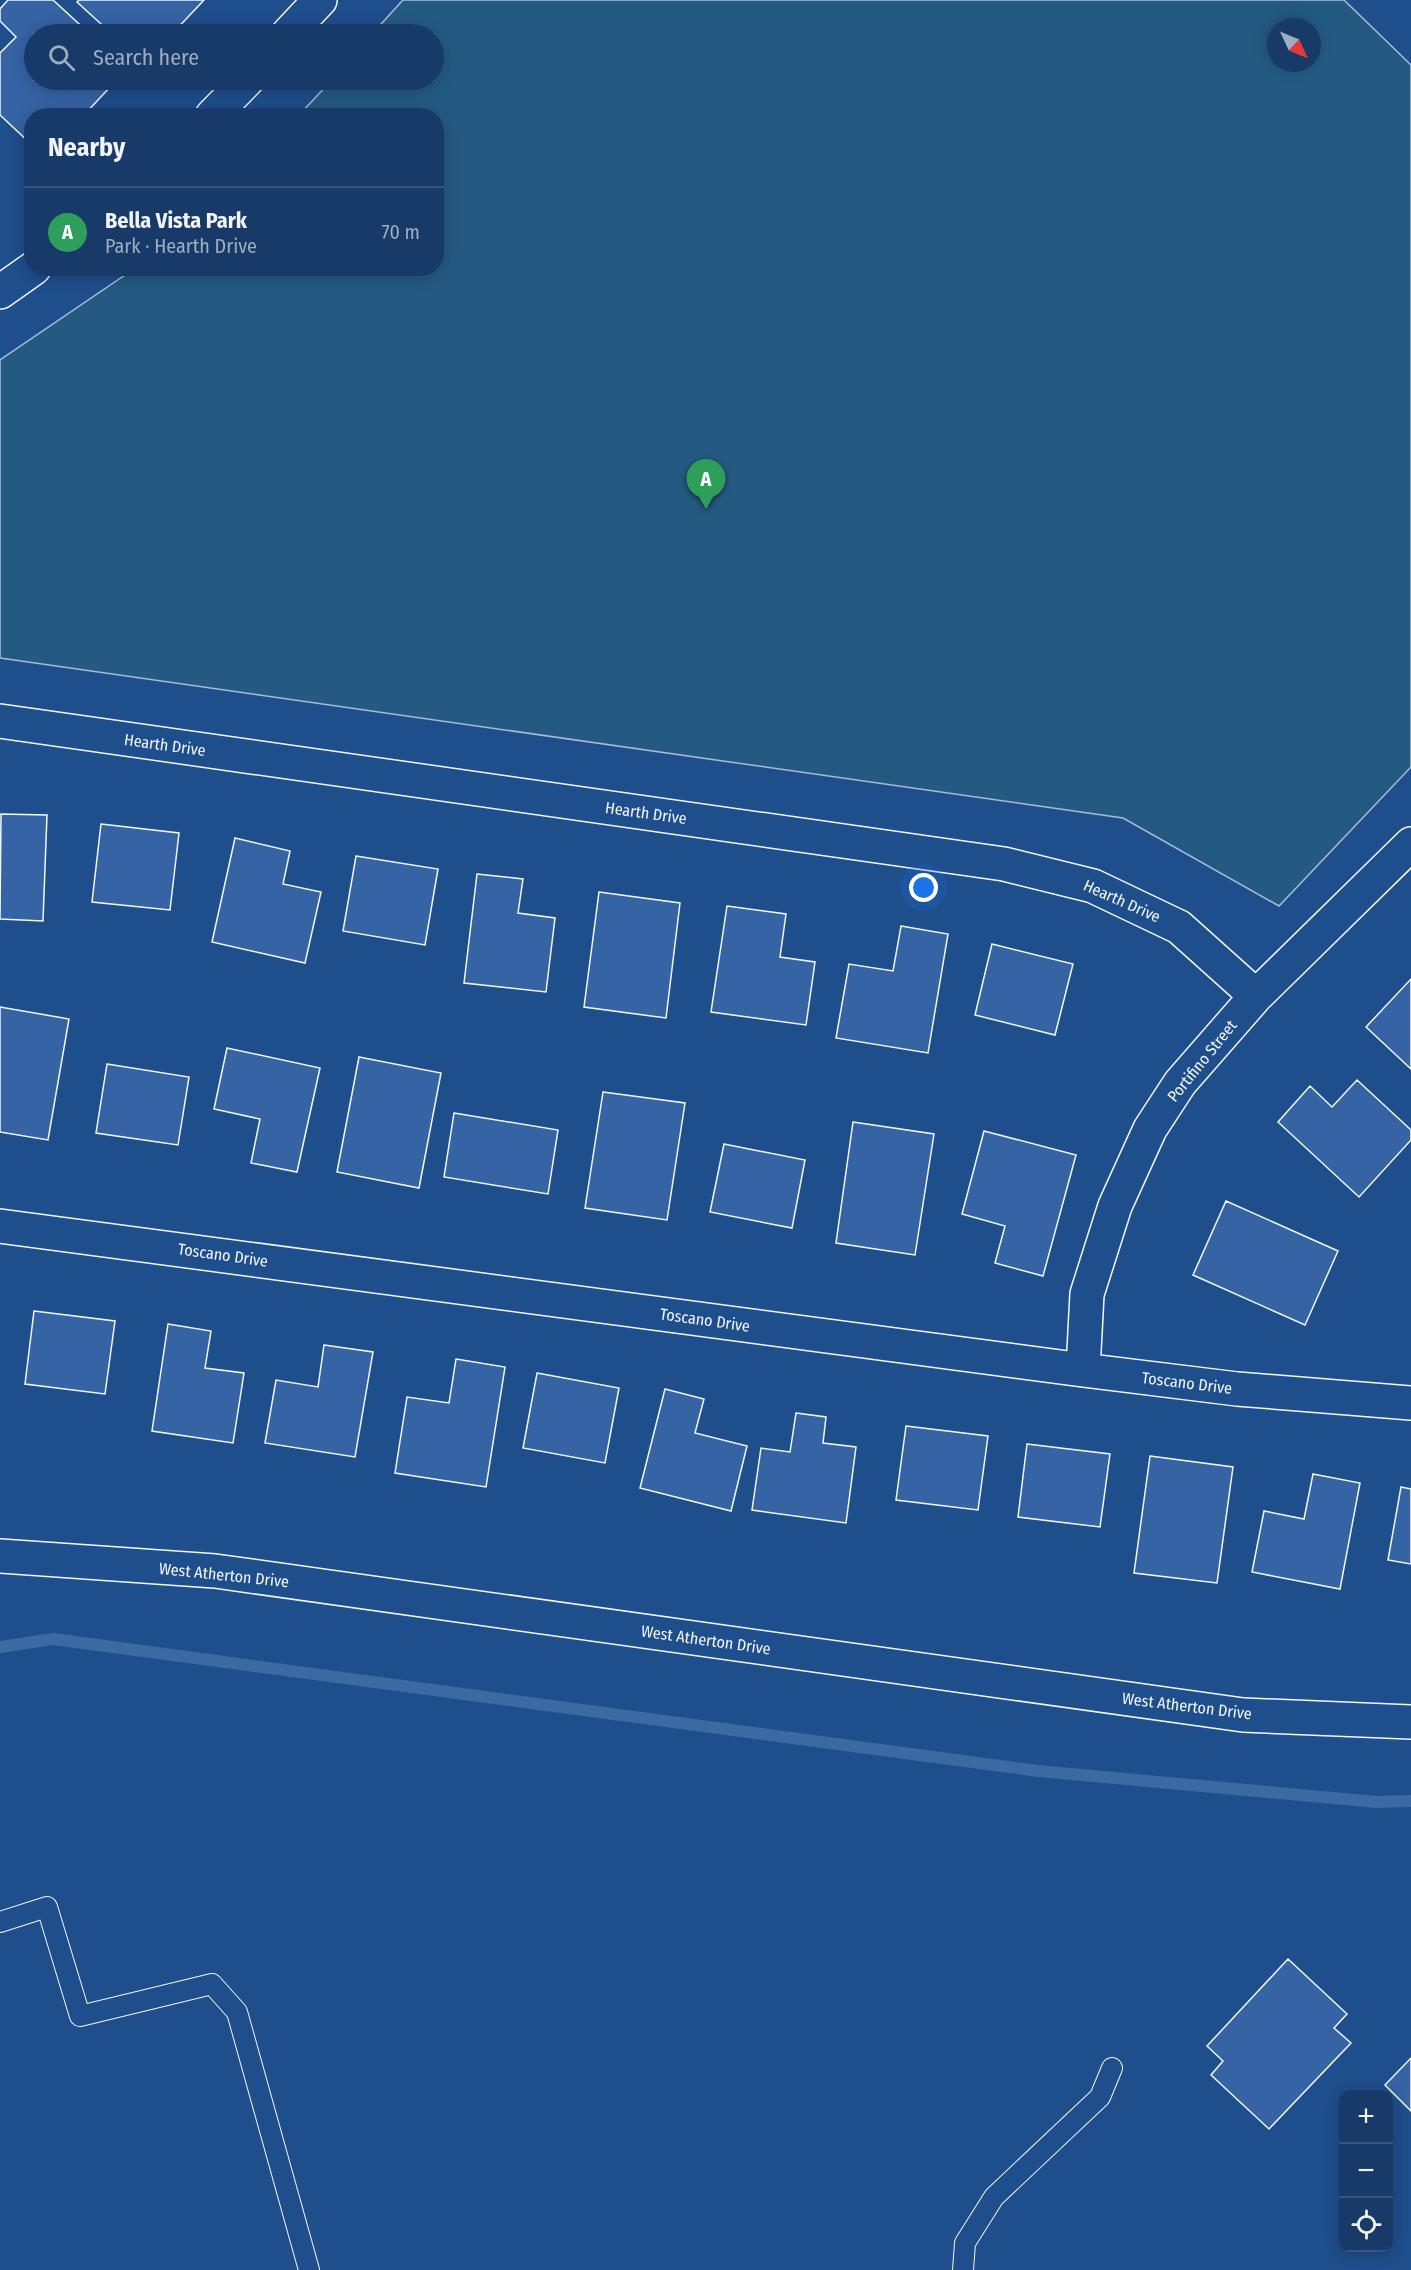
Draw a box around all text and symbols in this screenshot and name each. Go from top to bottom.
north arrow [1267,18,1321,72]
search box [24,24,444,90]
icon: search [45,41,78,74]
text: Search here [93,44,199,71]
text: Nearby [48,132,125,163]
text: Bella Vista Park [105,207,247,234]
text: A [62,220,73,244]
text: 70 m [382,220,420,244]
text: Park · Hearth Drive [105,234,257,258]
pin: A [686,460,726,509]
street label: Hearth Drive [123,730,207,760]
street label: Hearth Drive [604,798,688,828]
your location [909,873,938,902]
street label: Hearth Drive [1081,876,1163,926]
street label: Portifino Street [1163,1016,1241,1106]
street label: Toscano Drive [177,1239,269,1271]
street label: Toscano Drive [659,1304,751,1336]
street label: Toscano Drive [1141,1368,1233,1398]
street label: West Atherton Drive [158,1559,290,1591]
street label: West Atherton Drive [640,1622,772,1659]
street label: West Atherton Drive [1121,1689,1253,1723]
map controls [1339,2090,1393,2252]
button: + [1339,2090,1393,2144]
button: − [1339,2144,1393,2198]
button: locate [1339,2198,1393,2252]

